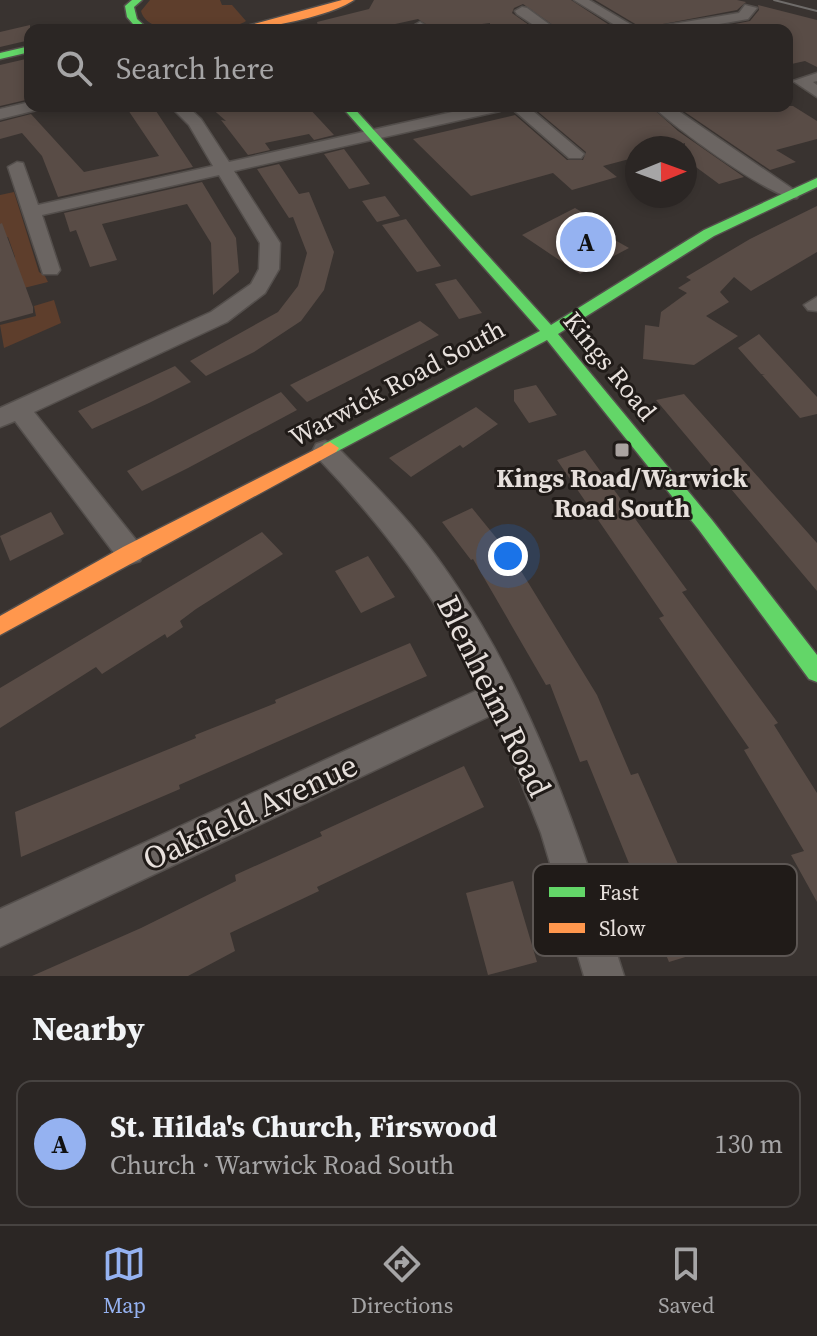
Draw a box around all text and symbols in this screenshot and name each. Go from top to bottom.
search box [24,24,793,112]
icon: search [52,46,96,90]
text: Search here [116,48,274,89]
north arrow [625,136,697,208]
pin: A [560,212,612,272]
street label: Kings Road [555,304,665,428]
street label: Warwick Road South [283,311,511,455]
marker: Kings Road/Warwick Road South [613,441,631,459]
place label: Kings Road/Warwick Road South [496,460,748,526]
your location [488,536,528,576]
street label: Blenheim Road [426,588,562,804]
street label: Oakfield Avenue [136,743,364,881]
legend [533,864,797,956]
text: Fast [599,877,640,907]
text: Slow [599,913,646,943]
text: Nearby [32,1005,145,1051]
text: St. Hilda's Church, Firswood [110,1106,497,1147]
text: A [51,1126,69,1162]
text: 130 m [715,1126,783,1162]
text: Church · Warwick Road South [110,1147,454,1183]
tab: Map [102,1242,146,1320]
tab: Directions [351,1242,453,1320]
tab: Saved [658,1242,715,1320]

